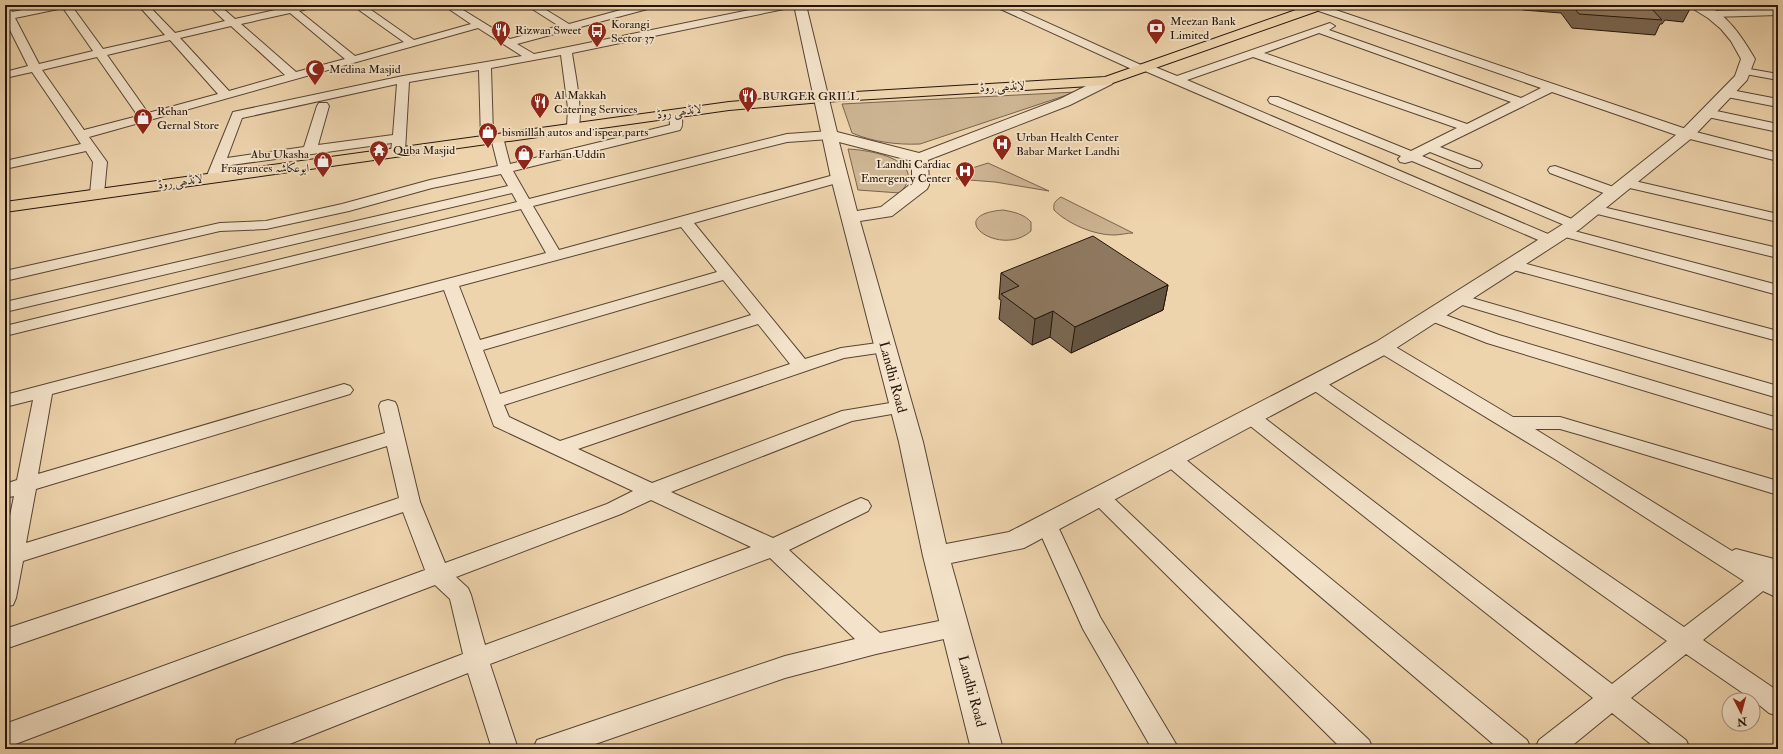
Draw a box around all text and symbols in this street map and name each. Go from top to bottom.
place label: Meezan Bank Limited [1170,14,1236,43]
place label: Korangi Sector 37 [611,17,655,46]
bank icon: Meezan Bank Limited [1145,17,1167,45]
restaurant icon: Rizwan Sweet [490,19,512,47]
bus stop icon: Korangi Sector 37 [586,20,608,48]
place label: Rizwan Sweet [515,23,581,38]
mosque icon: Medina Masjid [304,58,326,86]
place label: Medina Masjid [329,62,401,77]
street label: لانڈھی روڈ [979,78,1026,97]
restaurant icon: BURGER GRILL [737,85,759,113]
place label: Al Makkah Catering Services [553,88,637,117]
place label: BURGER GRILL [762,89,859,104]
restaurant icon: Al Makkah Catering Services [529,91,551,119]
street label: لانڈھی روڈ [655,101,703,124]
place label: Rehan Gernal Store [157,104,219,133]
shop icon: Rehan Gernal Store [132,107,154,135]
shop icon: bismillah autos and ispear parts [477,121,499,149]
place label: bismillah autos and ispear parts [502,125,648,140]
place label: Urban Health Center Babar Market Landhi [1016,130,1120,159]
hospital icon: Urban Health Center Babar Market Landhi [991,133,1013,161]
temple icon: Quba Masjid [368,139,390,167]
place label: Quba Masjid [393,143,455,158]
shop icon: Farhan Uddin [513,143,535,171]
place label: Abu Ukasha Fragrances ابوعکاشہ [220,147,310,176]
place label: Farhan Uddin [538,147,605,162]
shop icon: Abu Ukasha Fragrances ابوعکاشہ [312,150,334,178]
place label: Landhi Cardiac Emergency Center [861,157,952,186]
hospital icon: Landhi Cardiac Emergency Center [954,160,976,188]
street label: لانڈھی روڈ [156,171,204,194]
street label: Landhi Road [875,339,911,415]
street label: Landhi Road [954,653,990,729]
north arrow [1721,692,1761,732]
text: N [1735,714,1749,729]

